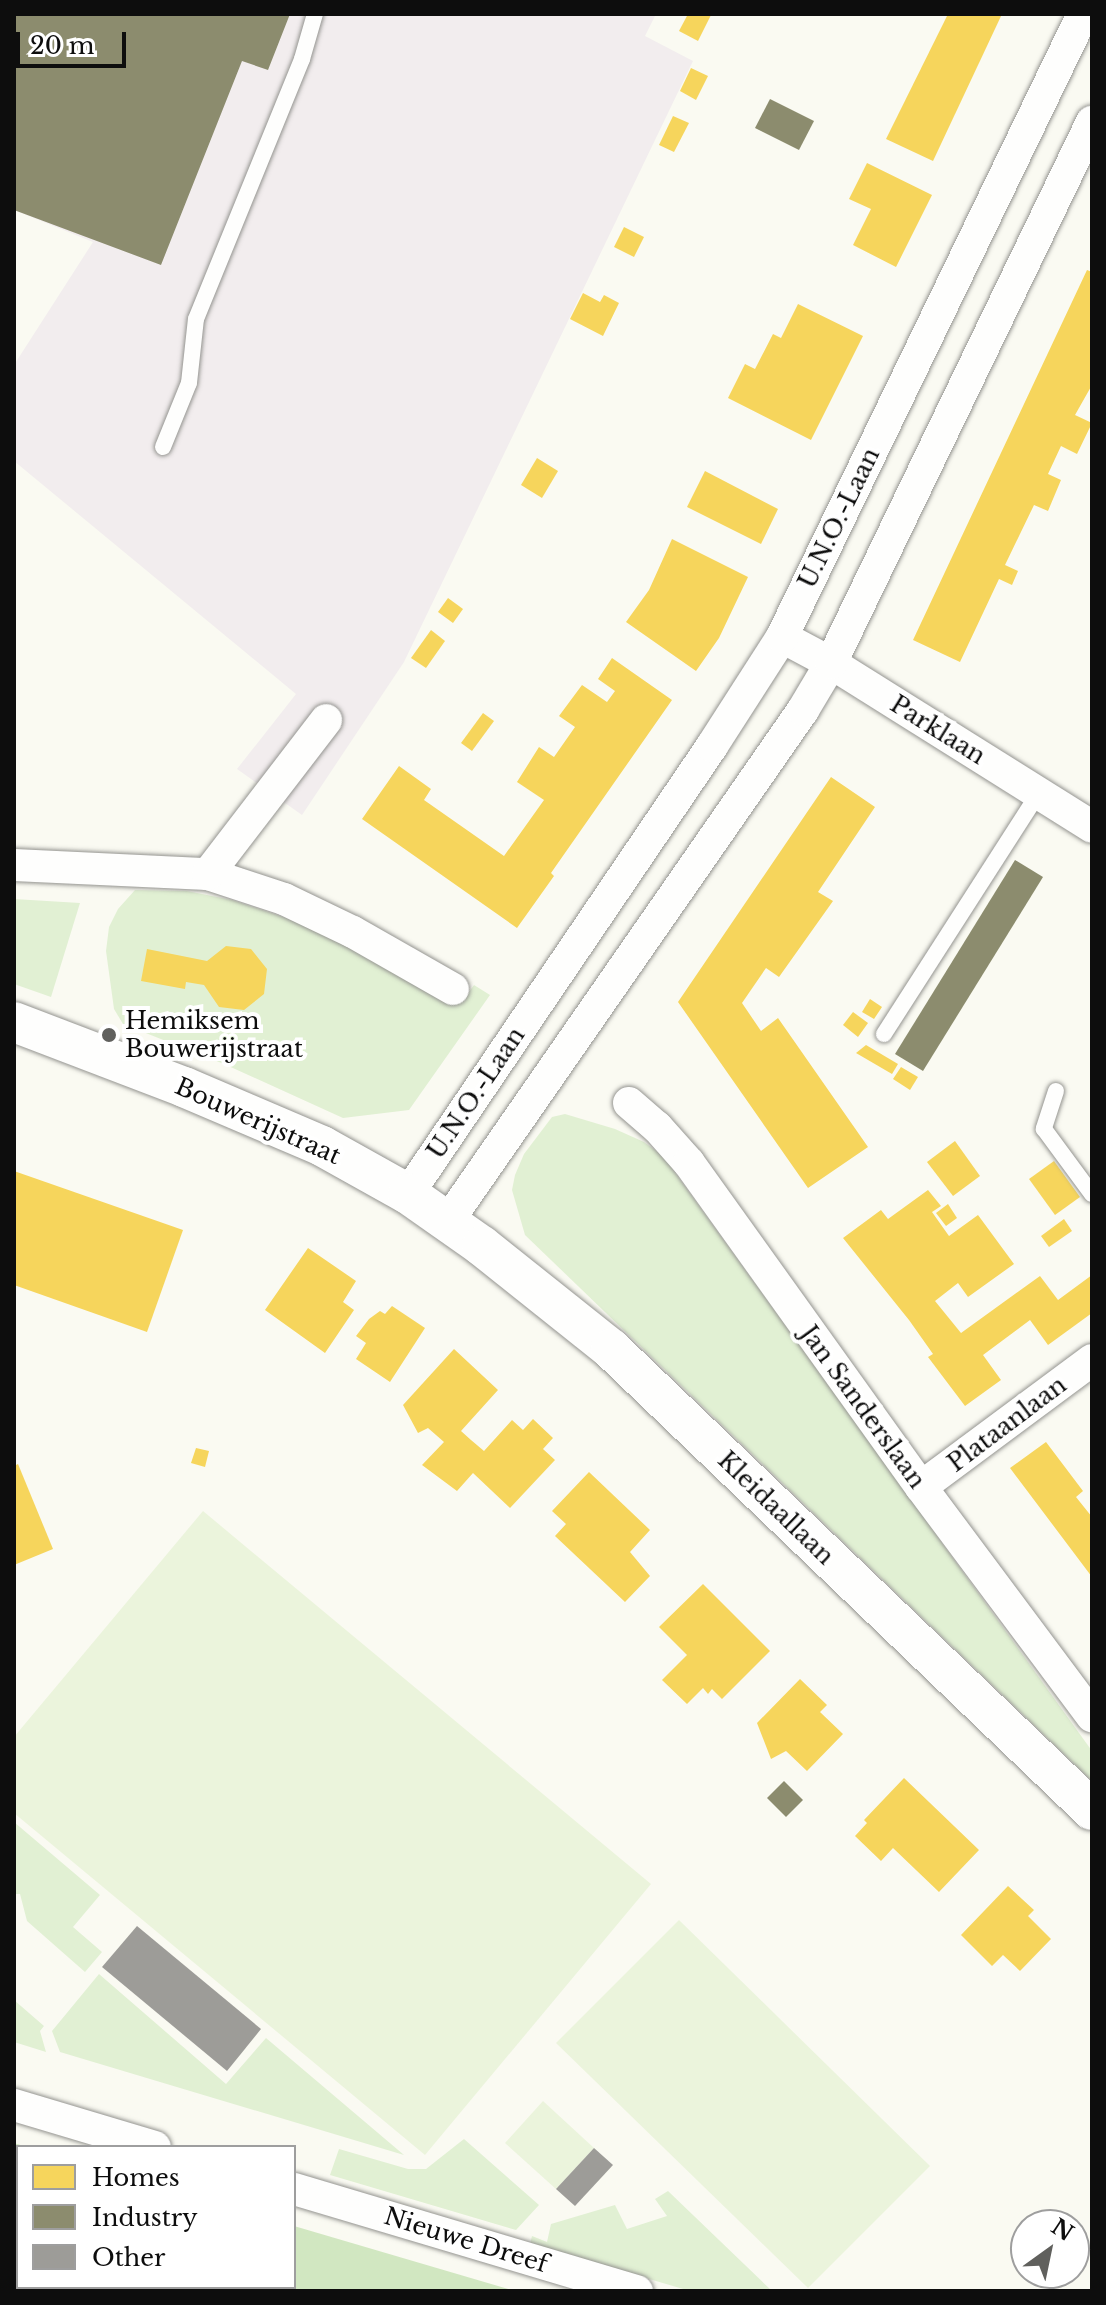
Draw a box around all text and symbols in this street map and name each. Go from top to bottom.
scale bar [20,16,130,66]
text: 20 m [30,31,95,60]
street label: U.N.O.-Laan [793,443,885,593]
street label: Parklaan [885,690,991,770]
place label: Hemiksem Bouwerijstraat [125,1007,303,1063]
street label: U.N.O.-Laan [421,1022,531,1164]
marker: Hemiksem Bouwerijstraat [100,1026,118,1044]
street label: Bouwerijstraat [171,1072,345,1170]
street label: Jan Sanderslaan [794,1320,932,1494]
street label: Plataanlaan [942,1370,1072,1478]
street label: Kleidaallaan [712,1446,840,1570]
legend [16,2145,296,2289]
text: Homes [92,2163,180,2192]
street label: Nieuwe Dreef [381,2201,551,2279]
text: Industry [92,2203,198,2232]
north arrow [1010,2209,1090,2289]
text: N [1046,2213,1078,2247]
text: Other [92,2243,166,2272]

